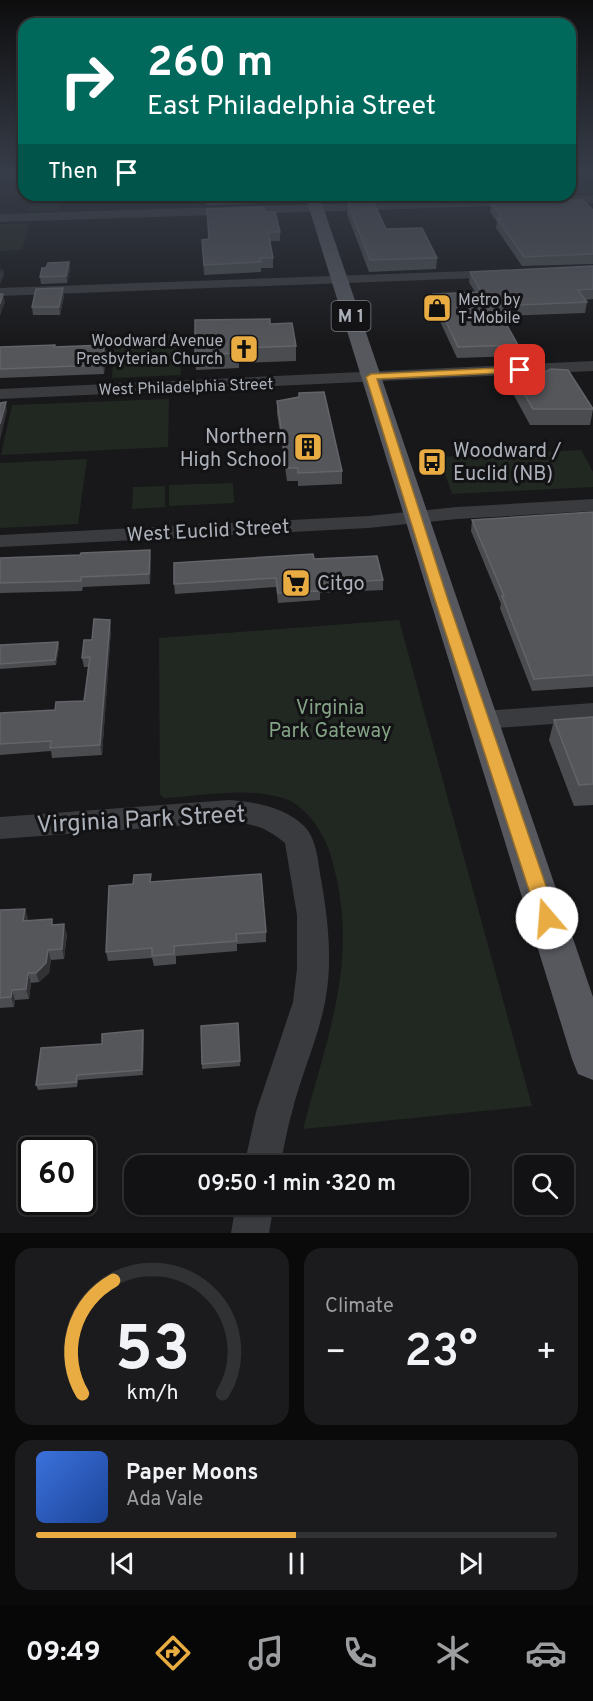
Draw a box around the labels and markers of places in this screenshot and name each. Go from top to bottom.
place label: Metro by T-Mobile [458,291,521,329]
shop icon: Metro by T-Mobile [421,292,453,324]
place label: Woodward Avenue Presbyterian Church [76,332,223,370]
church icon: Woodward Avenue Presbyterian Church [228,333,260,365]
pin [494,344,545,395]
place label: Northern High School [180,425,287,474]
building icon: Northern High School [292,431,324,463]
place label: Woodward / Euclid (NB) [453,439,562,488]
bus stop icon: Woodward / Euclid (NB) [416,446,448,478]
supermarket icon: Citgo [280,567,312,599]
place label: Citgo [317,572,365,598]

